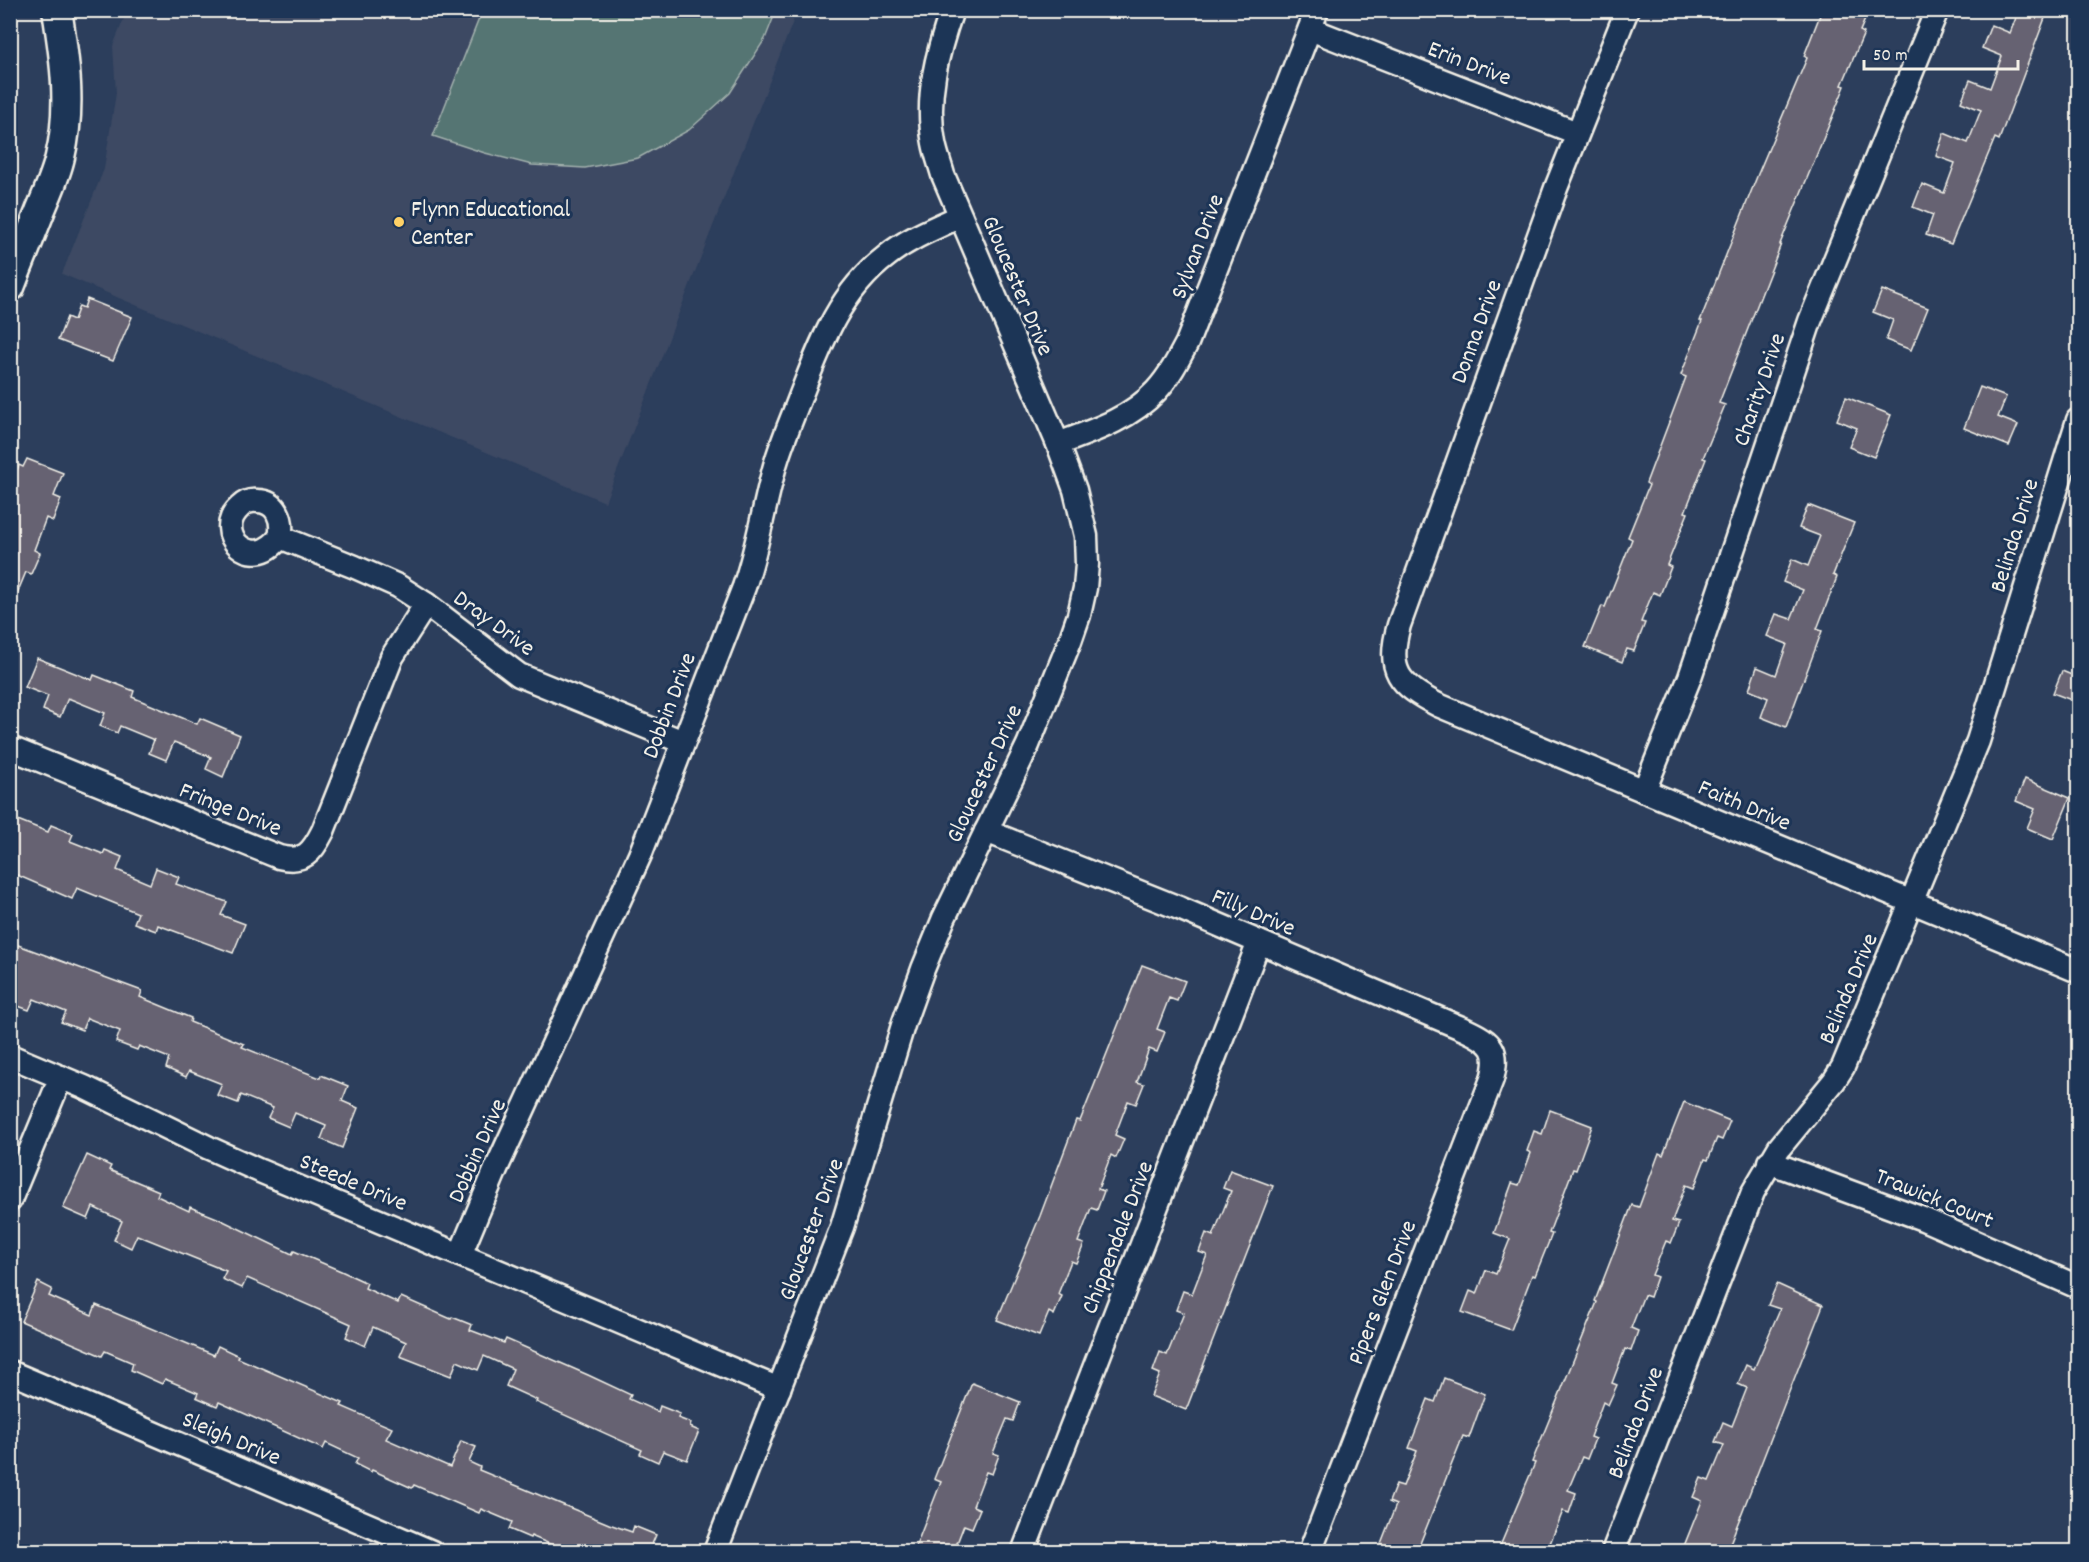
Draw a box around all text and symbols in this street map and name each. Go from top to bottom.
street label: Erin Drive [1422,33,1516,96]
scale bar [1864,33,2018,71]
text: 50 m [1873,44,1908,69]
street label: Sylvan Drive [1163,190,1234,305]
place label: Flynn Educational Center [411,194,570,256]
street label: Gloucester Drive [971,211,1061,362]
marker: Flynn Educational Center [392,215,406,229]
street label: Donna Drive [1443,275,1512,389]
street label: Charity Drive [1726,329,1796,451]
street label: Belinda Drive [1982,475,2049,597]
street label: Dray Drive [445,583,541,666]
street label: Dobbin Drive [635,648,707,764]
street label: Gloucester Drive [939,699,1033,849]
street label: Faith Drive [1692,772,1796,842]
street label: Fringe Drive [173,775,286,847]
street label: Filly Drive [1206,881,1300,947]
street label: Belinda Drive [1811,929,1888,1050]
street label: Dobbin Drive [441,1094,517,1209]
street label: Steede Drive [294,1146,412,1222]
street label: Gloucester Drive [771,1154,854,1306]
street label: Chippendale Drive [1074,1157,1164,1320]
street label: Trawick Court [1869,1161,1998,1239]
street label: Pipers Glen Drive [1341,1216,1427,1370]
street label: Belinda Drive [1600,1362,1674,1484]
street label: Sleigh Drive [176,1404,286,1476]

